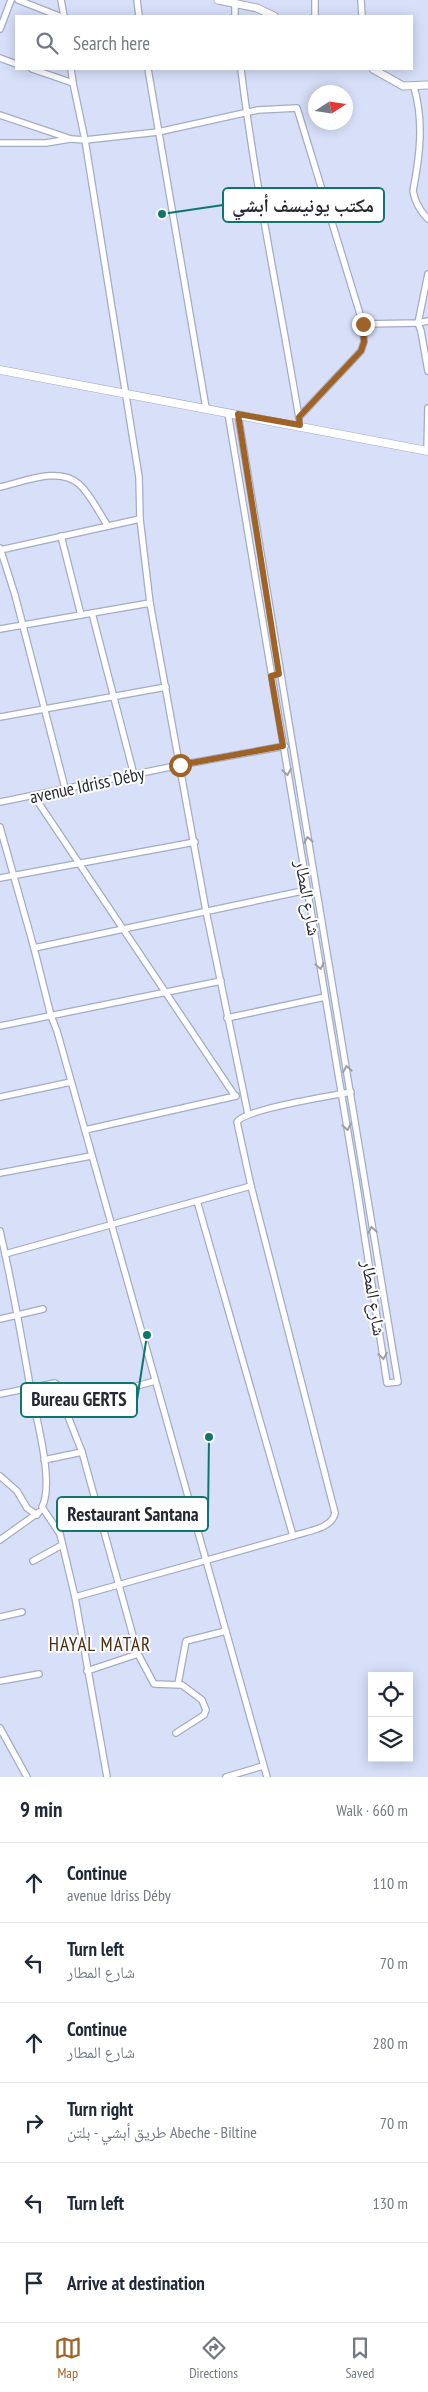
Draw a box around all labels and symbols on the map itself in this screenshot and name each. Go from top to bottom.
north arrow [308,85,353,130]
callout: مكتب يونيسف أبشي [223,188,384,222]
text: مكتب يونيسف أبشي [232,193,374,221]
route end [352,313,375,336]
route start [169,754,192,777]
street label: avenue Idriss Déby [28,762,147,808]
one-way arrow [282,767,292,776]
one-way arrow [303,836,313,845]
street label: شارع المطار [290,857,326,938]
one-way arrow [314,962,324,971]
one-way arrow [342,1065,352,1074]
one-way arrow [341,1122,351,1131]
one-way arrow [368,1225,378,1234]
street label: شارع المطار [357,1257,391,1338]
one-way arrow [377,1353,388,1361]
callout: Bureau GERTS [21,1383,137,1417]
text: Bureau GERTS [31,1387,127,1411]
callout: Restaurant Santana [57,1497,208,1531]
text: Restaurant Santana [67,1502,199,1526]
district label: HAYAL MATAR [49,1632,151,1656]

